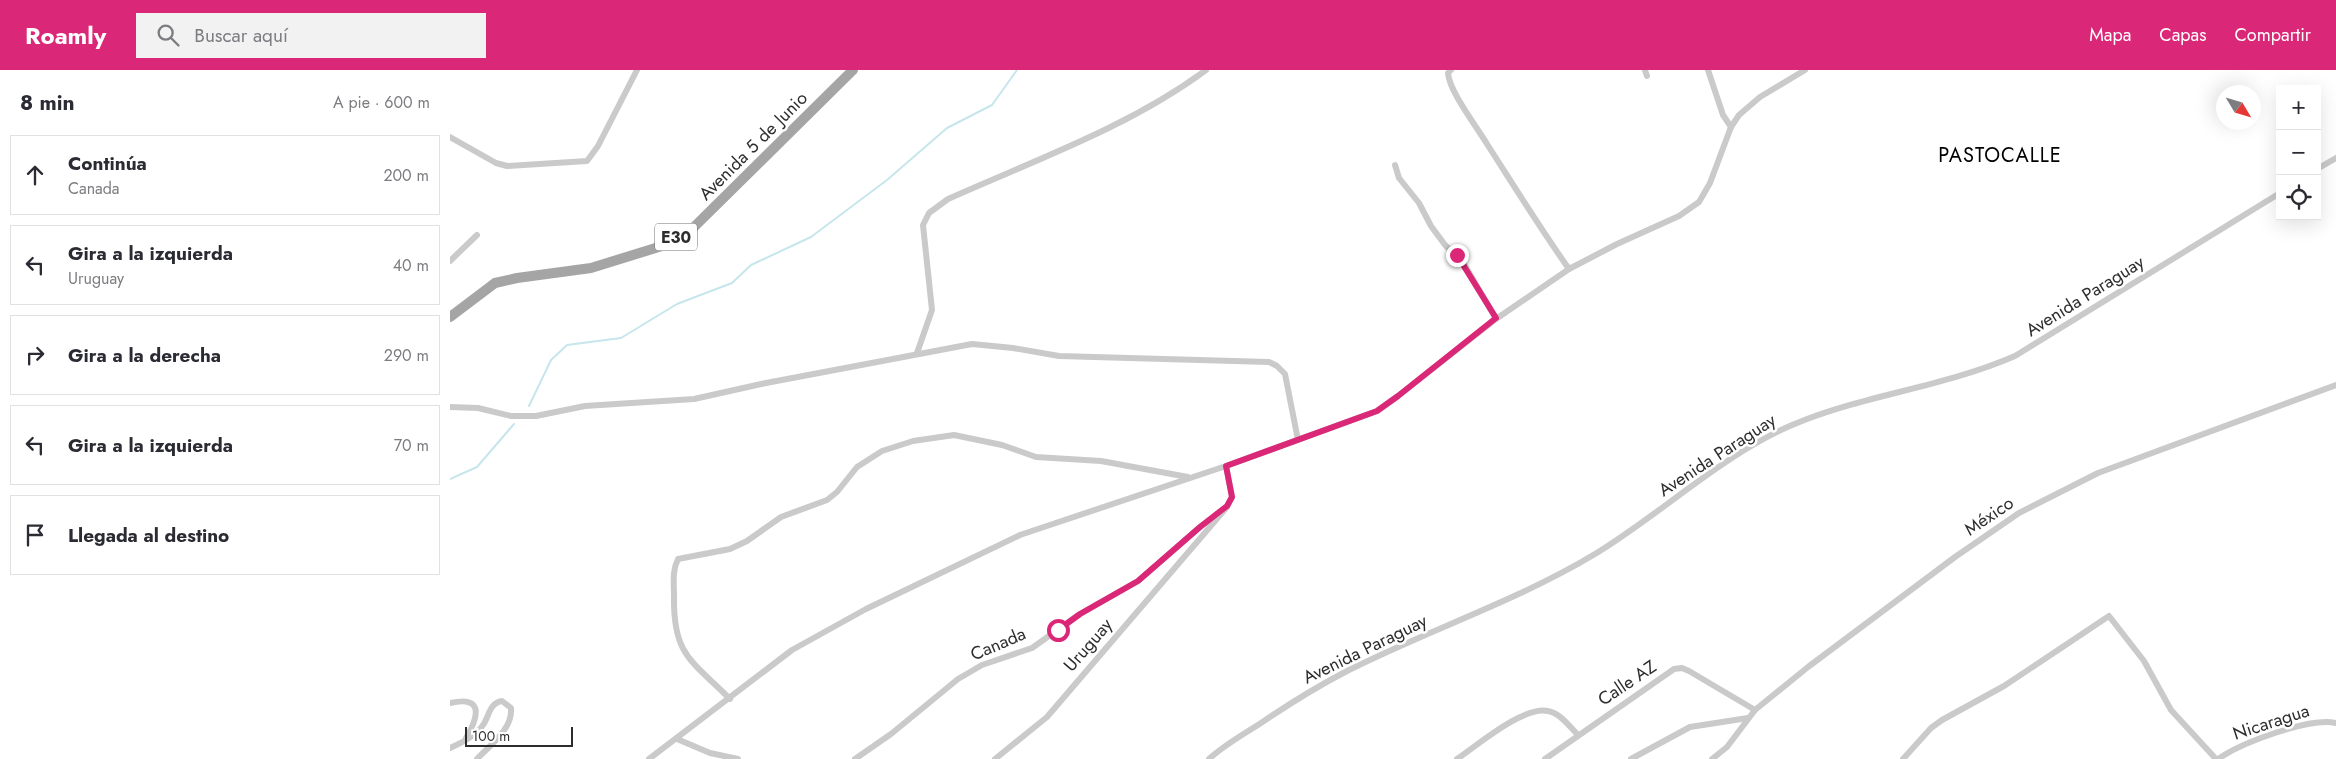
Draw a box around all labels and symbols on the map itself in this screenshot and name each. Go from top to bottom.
north arrow [2216,85,2261,130]
street label: Avenida 5 de Junio [693,86,813,206]
district label: PASTOCALLE [1938,141,2062,170]
road number: E30 [655,224,697,250]
route end [1446,244,1469,267]
street label: Avenida Paraguay [2021,249,2149,343]
street label: Avenida Paraguay [1653,407,1781,503]
street label: México [1959,490,2019,542]
street label: Avenida Paraguay [1298,608,1432,690]
street label: Uruguay [1057,613,1119,677]
route start [1047,619,1070,642]
street label: Canada [966,621,1030,667]
street label: Calle AZ [1593,654,1662,712]
street label: Nicaragua [2229,697,2313,747]
scale bar [465,724,572,747]

